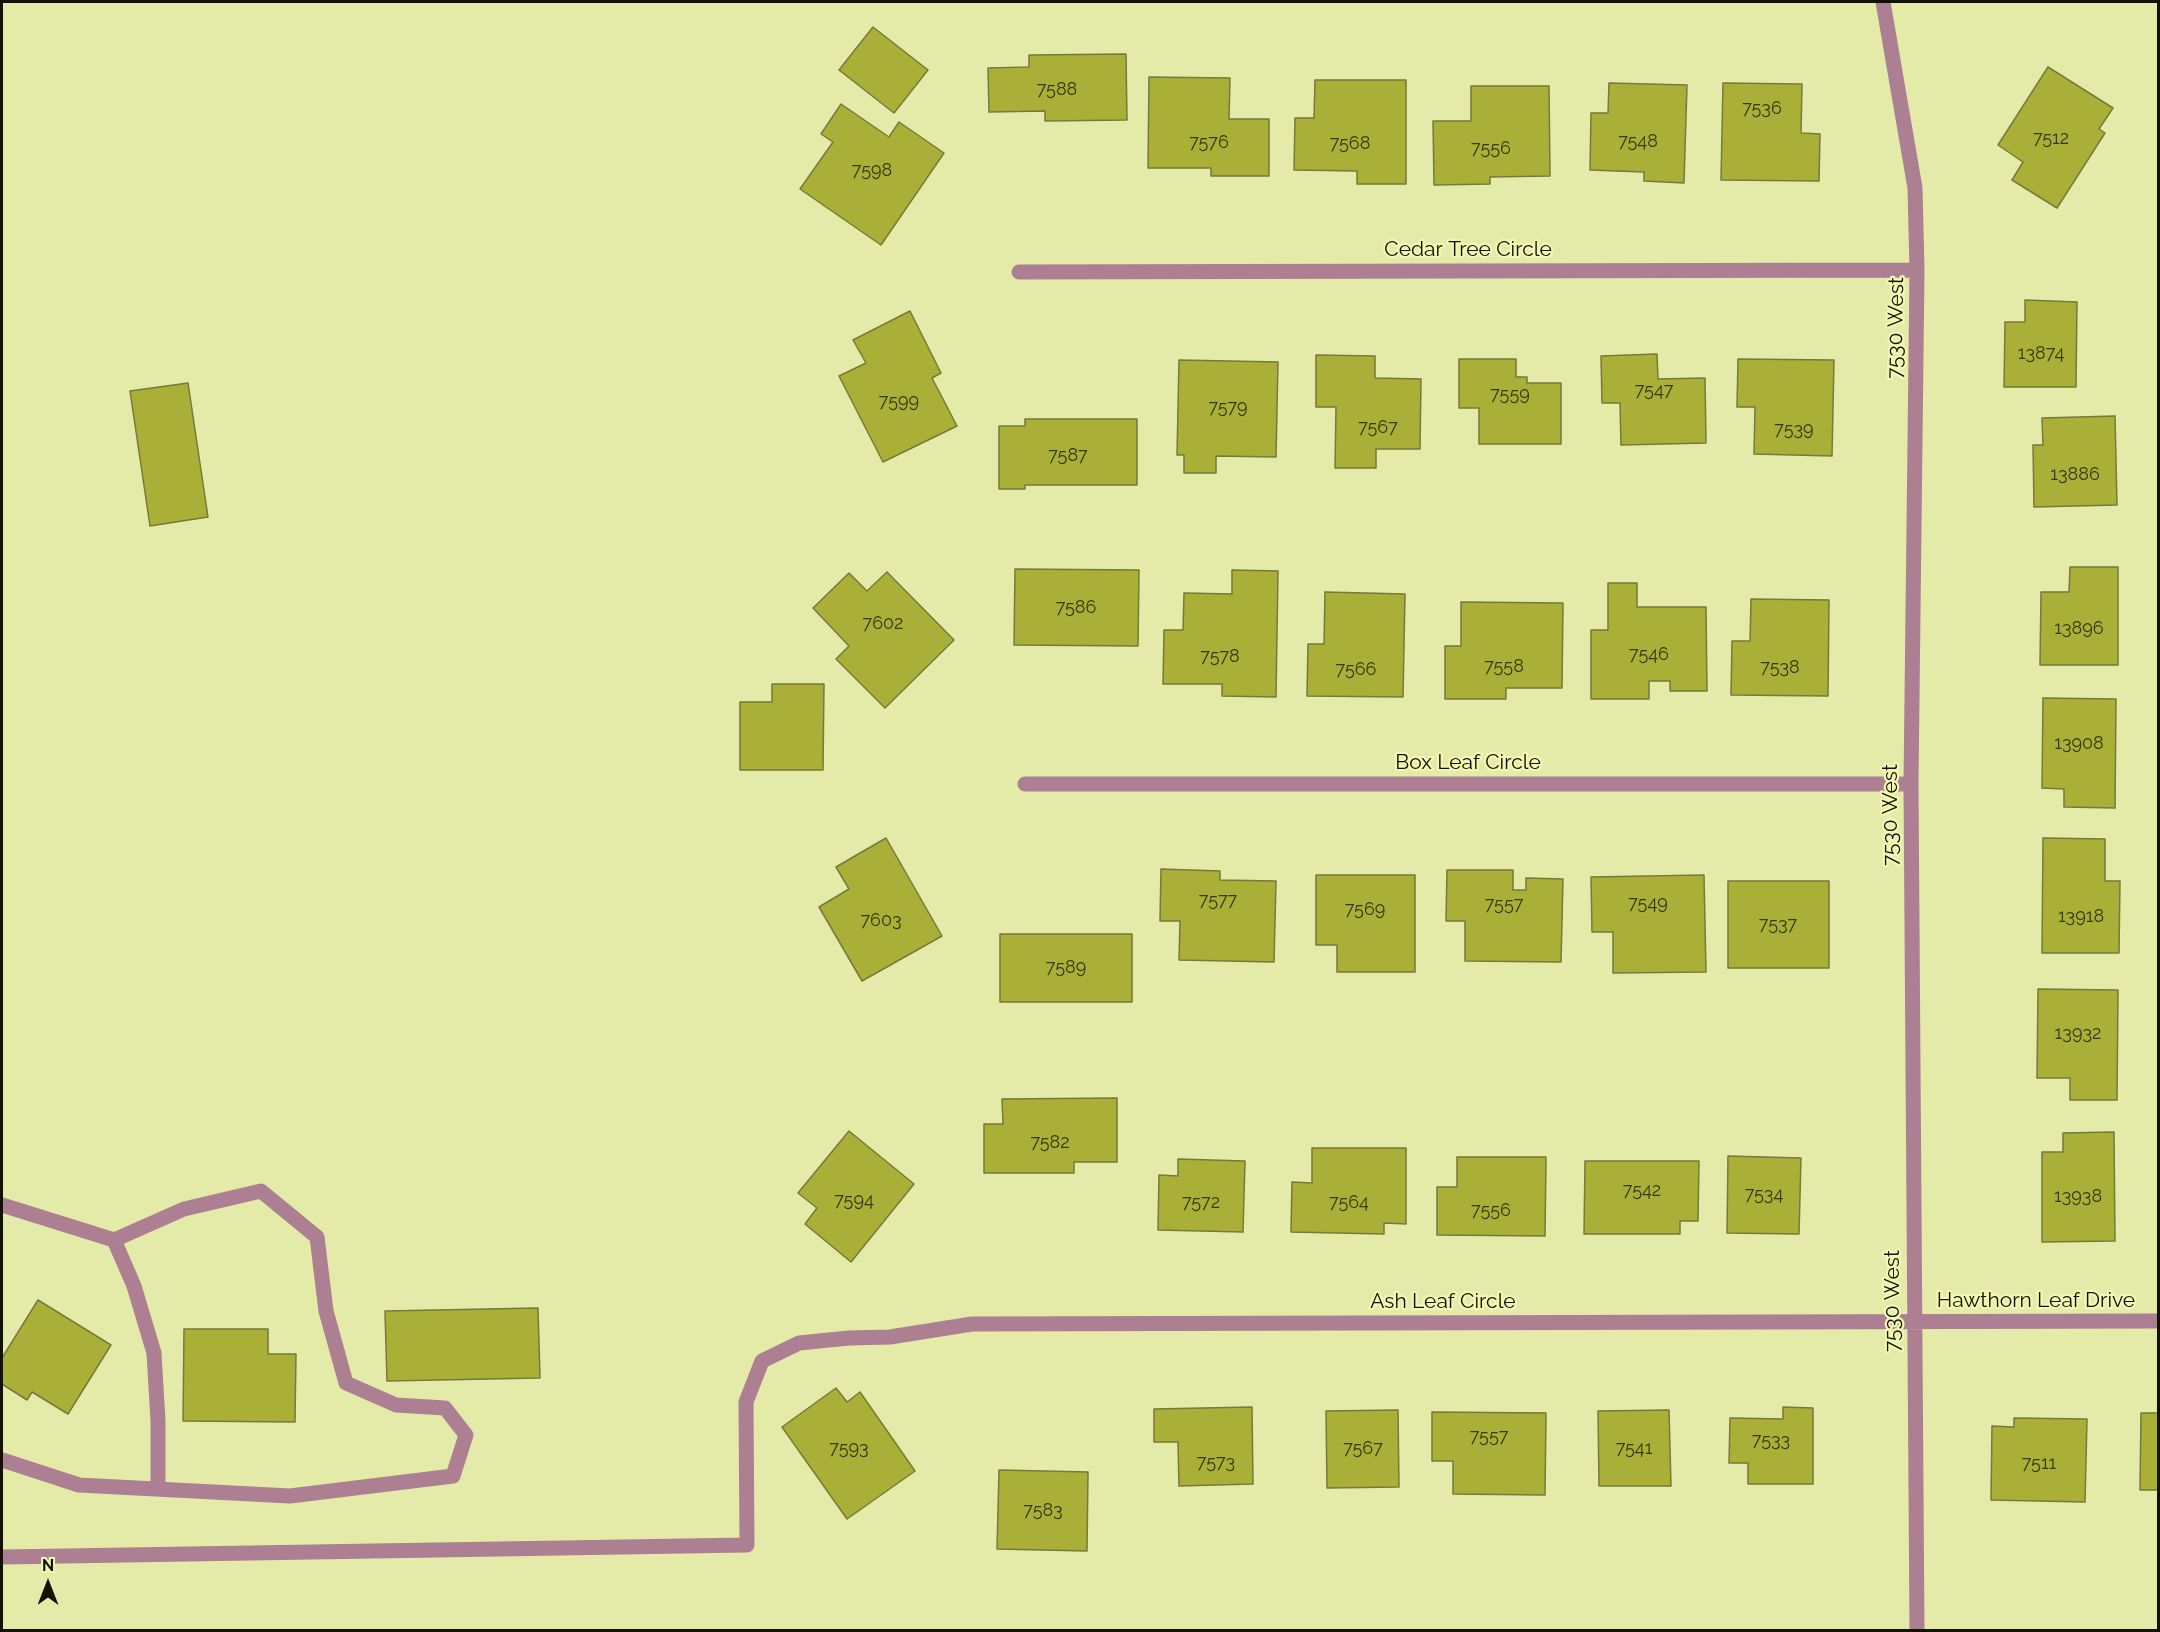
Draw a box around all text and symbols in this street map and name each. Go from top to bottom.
house number: 7588 [1037,79,1077,101]
house number: 7536 [1742,98,1782,120]
house number: 7512 [2033,128,2069,150]
house number: 7548 [1618,131,1658,153]
house number: 7576 [1189,132,1229,154]
house number: 7568 [1330,133,1370,155]
house number: 7556 [1471,138,1511,160]
house number: 7598 [852,160,892,182]
street label: Cedar Tree Circle [1384,237,1552,263]
street label: 7530 West [1883,277,1909,379]
house number: 13874 [2018,343,2064,365]
house number: 7547 [1635,380,1673,402]
house number: 7559 [1490,384,1530,406]
house number: 7599 [879,391,919,413]
house number: 7579 [1208,397,1248,419]
house number: 7567 [1358,417,1398,439]
house number: 7539 [1774,419,1814,441]
house number: 7587 [1048,445,1088,467]
house number: 13886 [2050,464,2100,486]
house number: 7586 [1056,597,1096,619]
house number: 7602 [863,613,903,635]
house number: 13896 [2054,618,2104,640]
house number: 7546 [1629,644,1669,666]
house number: 7578 [1200,646,1240,668]
house number: 7558 [1484,656,1524,678]
house number: 7538 [1760,657,1800,679]
house number: 7566 [1336,659,1376,681]
house number: 13908 [2054,733,2104,755]
street label: Box Leaf Circle [1395,750,1541,776]
street label: 7530 West [1878,764,1904,866]
house number: 7577 [1199,890,1237,912]
house number: 7549 [1628,893,1668,915]
house number: 7557 [1485,894,1523,916]
house number: 7569 [1345,899,1385,921]
house number: 13918 [2058,906,2104,928]
house number: 7603 [860,910,902,932]
house number: 7537 [1759,914,1797,936]
house number: 7589 [1046,957,1086,979]
house number: 13932 [2055,1023,2101,1045]
house number: 7582 [1030,1132,1070,1154]
house number: 7542 [1623,1180,1661,1202]
house number: 7534 [1745,1184,1783,1206]
house number: 13938 [2054,1186,2102,1208]
house number: 7594 [834,1190,874,1212]
house number: 7572 [1182,1192,1220,1214]
house number: 7564 [1329,1192,1369,1214]
house number: 7556 [1471,1200,1511,1222]
street label: 7530 West [1880,1250,1906,1352]
street label: Hawthorn Leaf Drive [1937,1288,2135,1314]
street label: Ash Leaf Circle [1370,1289,1516,1315]
house number: 7557 [1470,1426,1508,1448]
house number: 7533 [1752,1430,1790,1452]
house number: 7593 [829,1438,869,1460]
house number: 7567 [1343,1438,1383,1460]
house number: 7541 [1616,1438,1652,1460]
house number: 7573 [1197,1452,1235,1474]
house number: 7511 [2022,1453,2056,1475]
house number: 7583 [1023,1500,1063,1522]
north arrow [18,1554,78,1614]
text: N [42,1556,54,1575]

